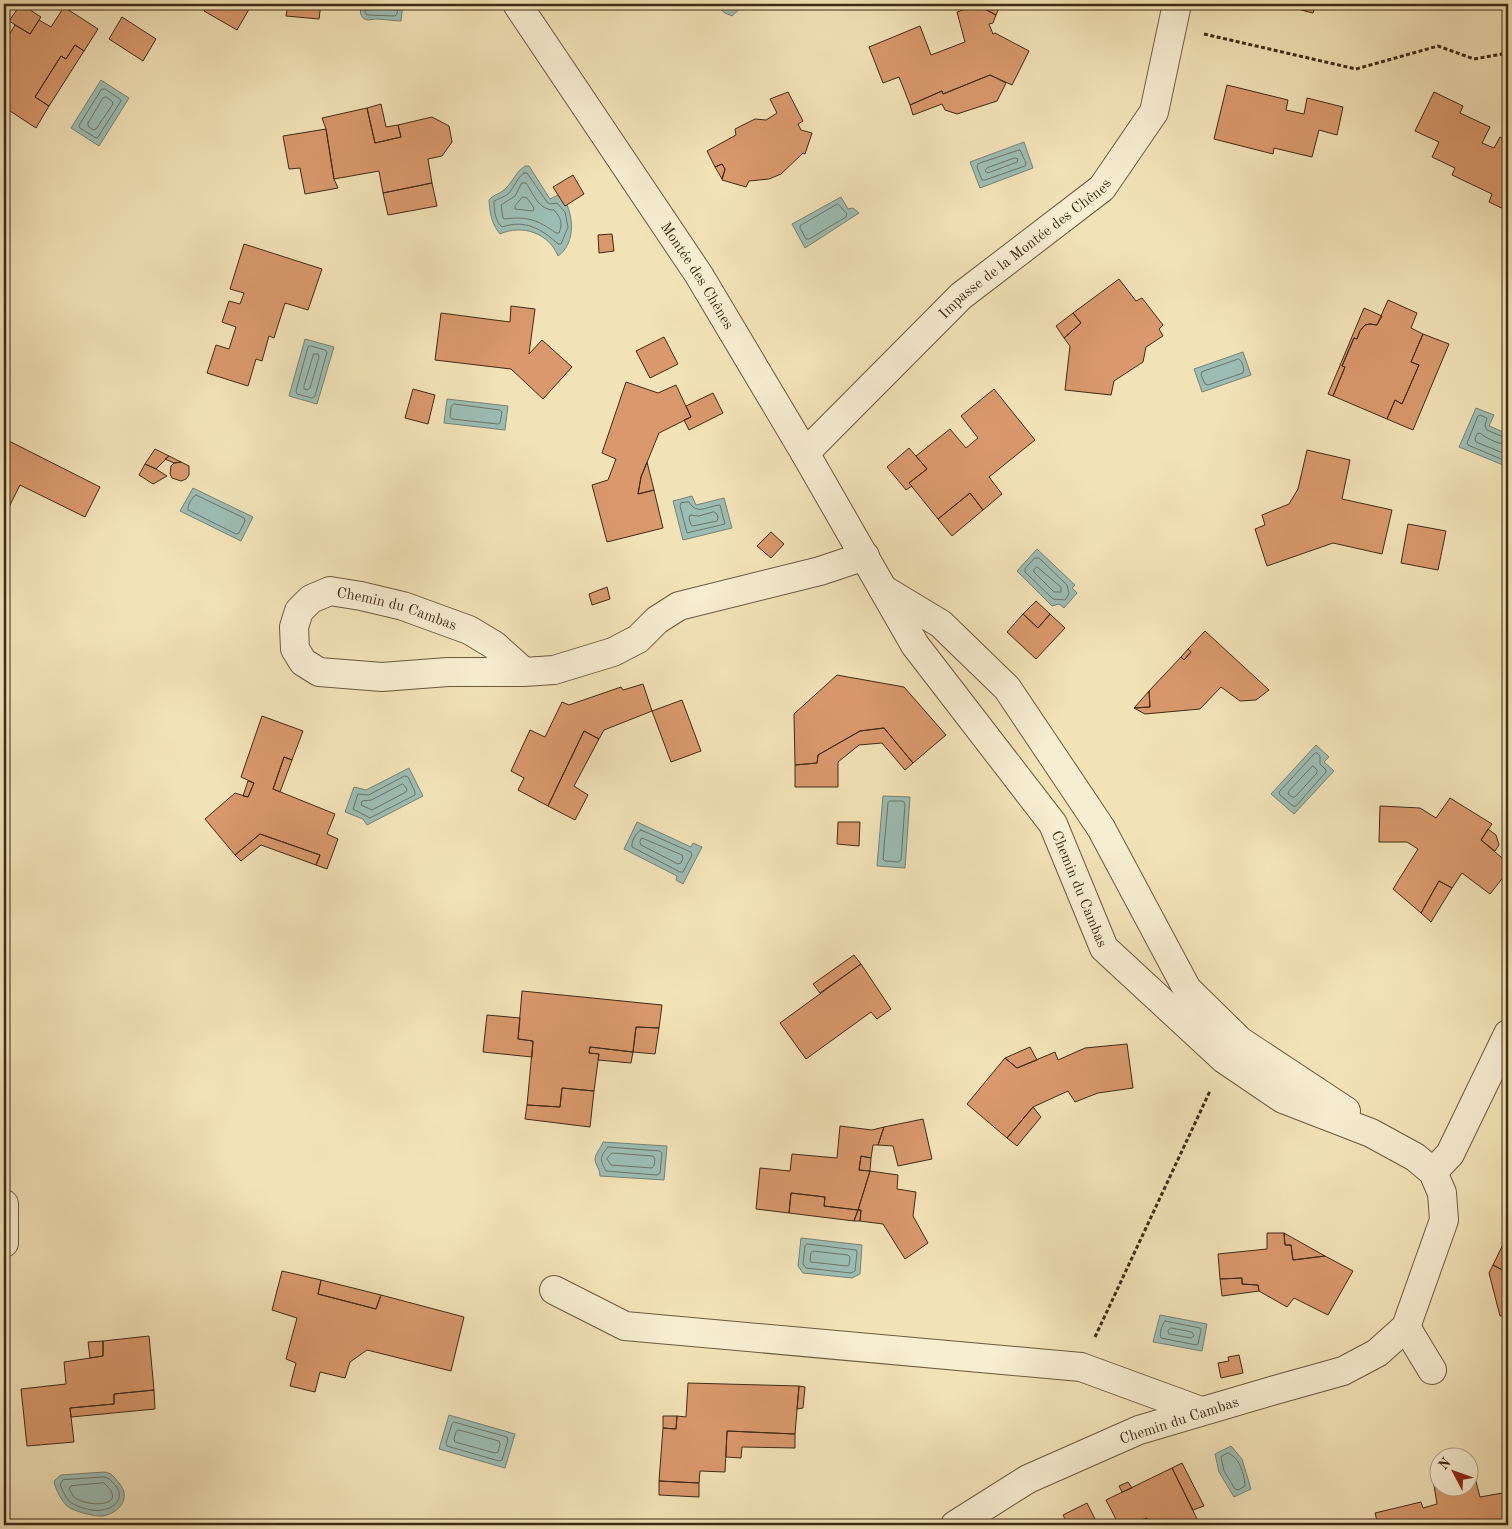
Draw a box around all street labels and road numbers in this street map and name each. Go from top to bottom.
street label: Impasse de la Montée des Chênes [937,177,1115,322]
street label: Montée des Chênes [657,220,736,332]
street label: Chemin du Cambas [335,586,458,634]
street label: Chemin du Cambas [1048,829,1109,950]
street label: Chemin du Cambas [1118,1395,1241,1448]

